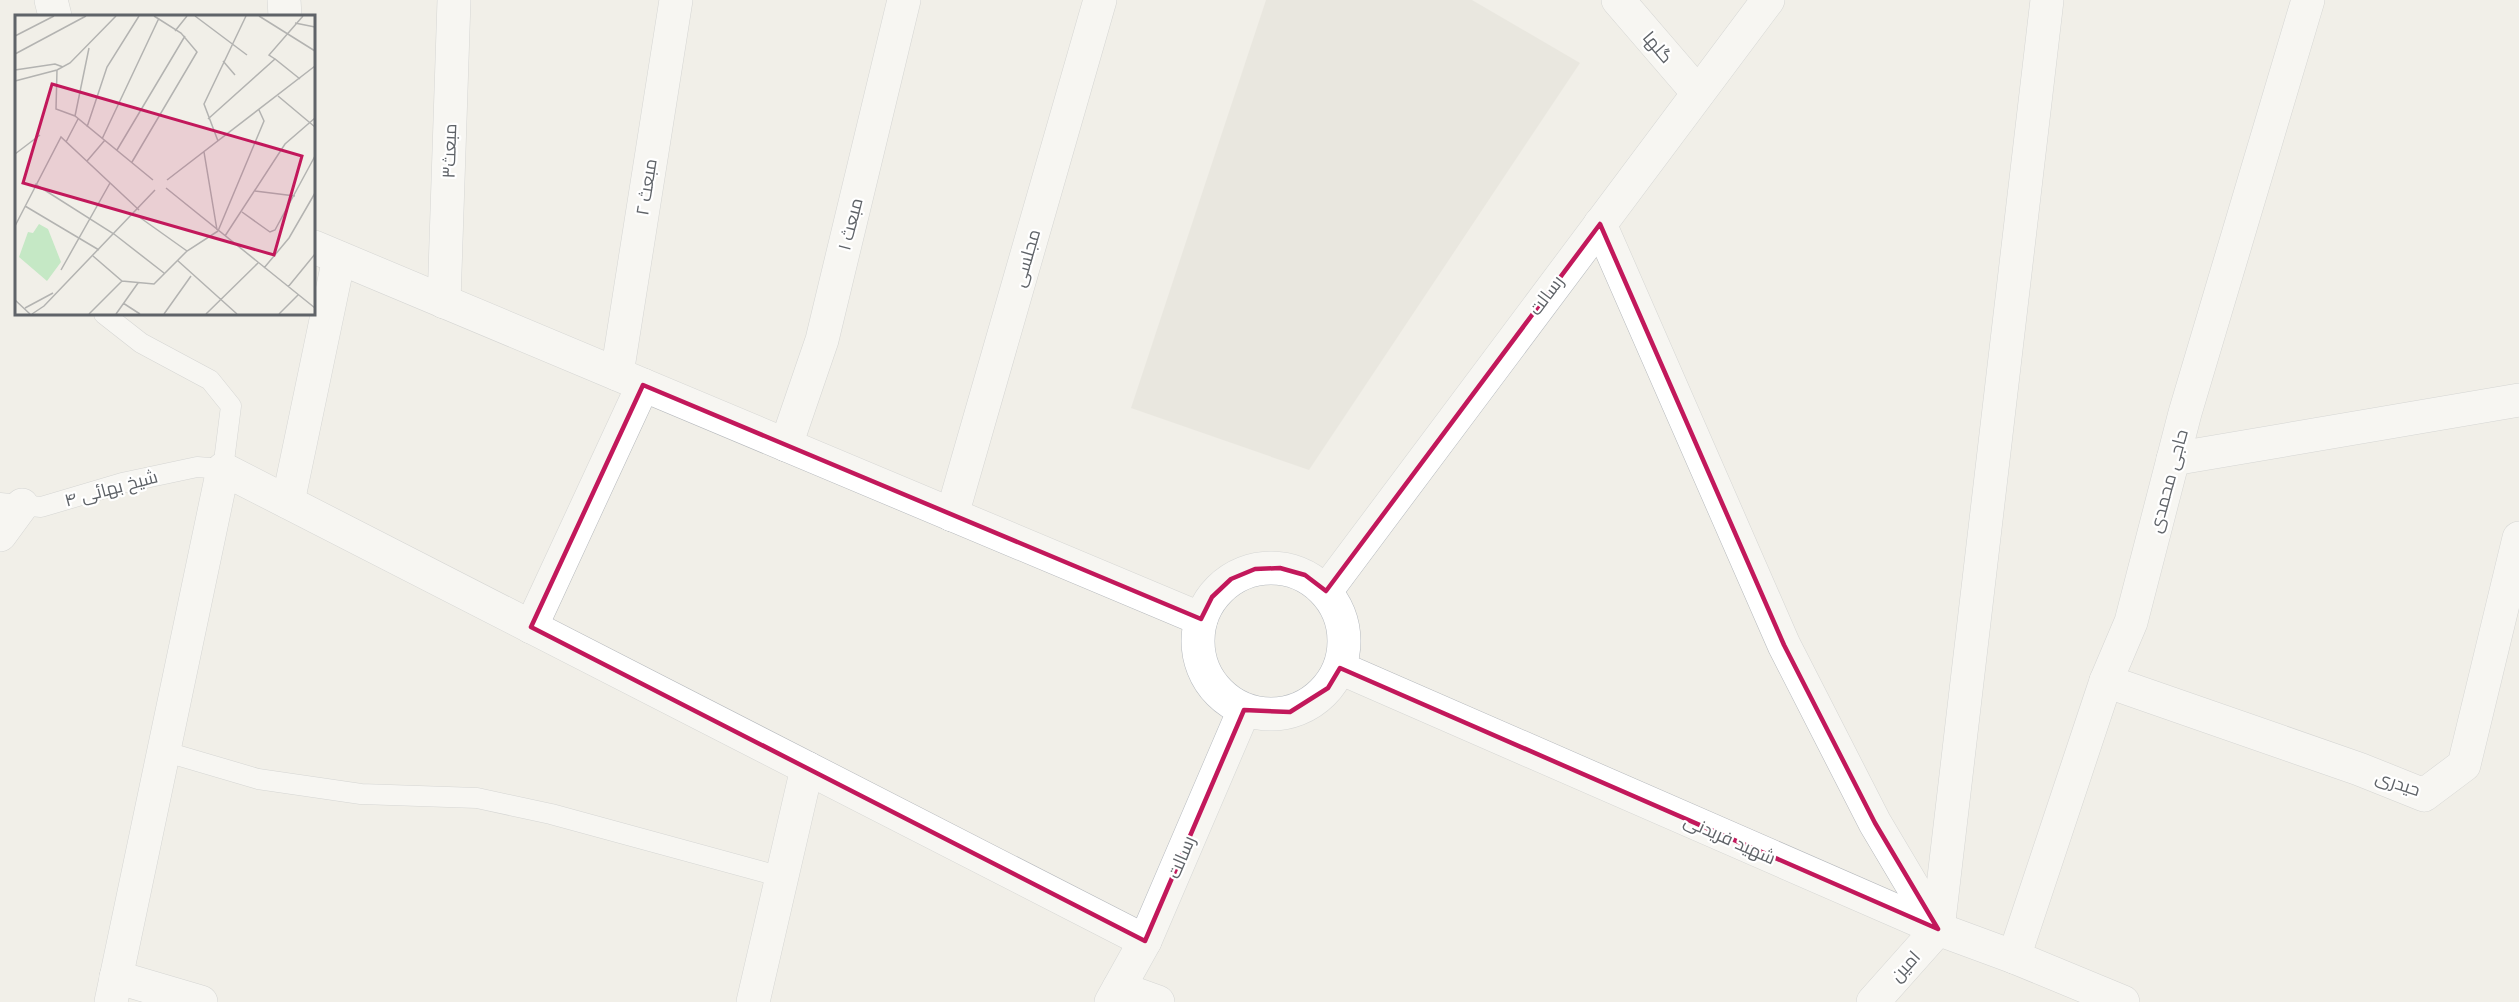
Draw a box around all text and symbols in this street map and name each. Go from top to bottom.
inset map [15,15,315,315]
street label: گلها [1638,26,1678,68]
street label: مبعث۳ [437,123,461,179]
street label: مبعث ۲ [630,157,662,217]
street label: مبعث ۱ [832,195,868,253]
street label: مجلسی [1007,226,1045,290]
street label: رسالت [1523,270,1569,320]
street label: حاجی محمدی [2143,427,2193,535]
street label: شیخ بهائی ۴ [62,464,160,512]
street label: حیدری [2373,765,2423,801]
street label: شهید فریدنی [1681,809,1779,869]
street label: رسالت [1162,832,1200,882]
street label: امین [1885,946,1925,986]

